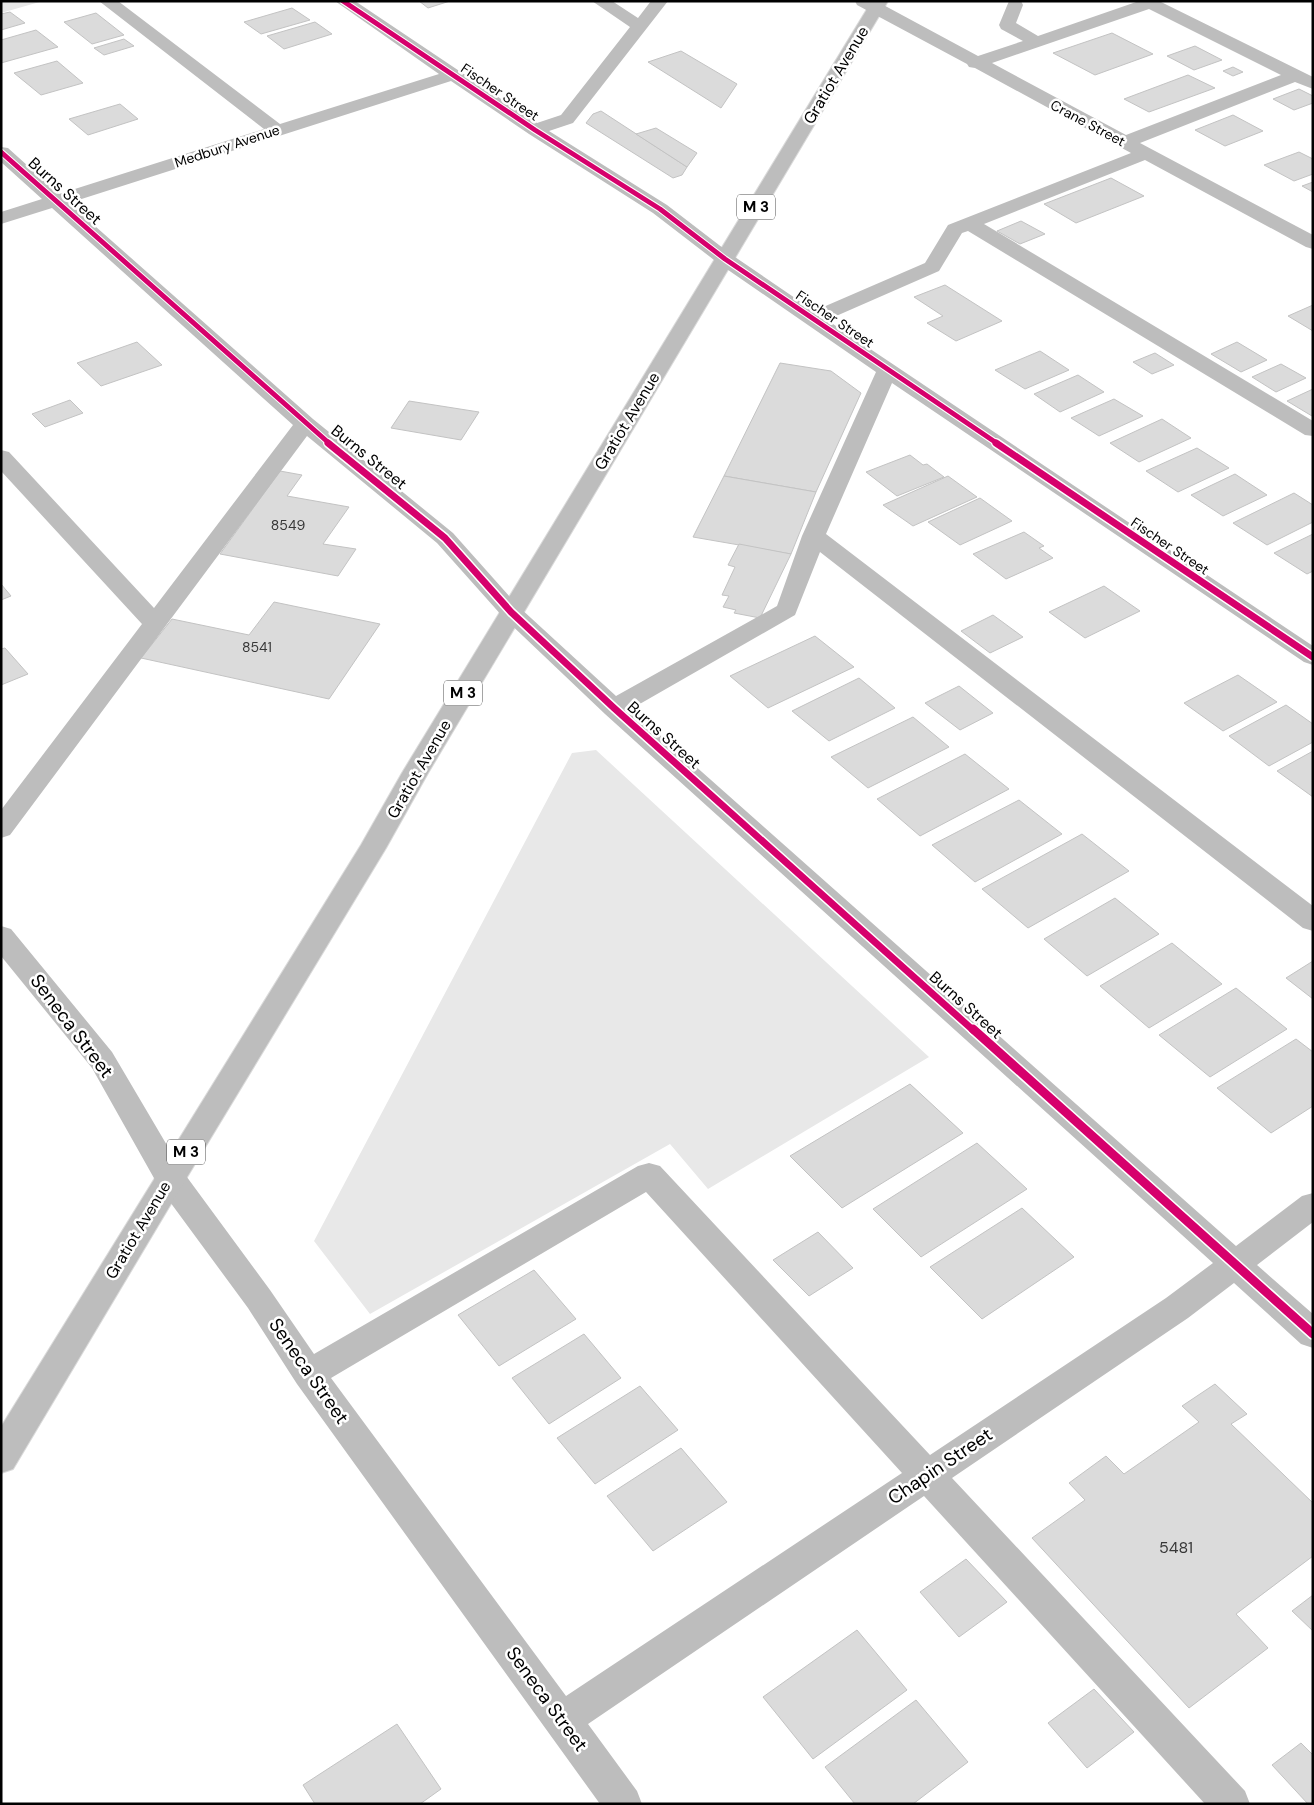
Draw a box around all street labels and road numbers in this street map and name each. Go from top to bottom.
street label: Gratiot Avenue [798,22,874,128]
street label: Fischer Street [457,59,543,125]
street label: Crane Street [1047,96,1129,150]
street label: Medbury Avenue [172,121,282,171]
street label: Burns Street [24,153,106,229]
road number: M 3 [737,194,775,220]
street label: Fischer Street [792,286,878,352]
street label: Gratiot Avenue [589,368,665,474]
street label: Burns Street [327,420,411,494]
street label: Fischer Street [1127,513,1213,579]
road number: M 3 [444,680,482,706]
street label: Burns Street [623,697,705,773]
street label: Gratiot Avenue [382,716,456,822]
street label: Burns Street [925,967,1007,1043]
street label: Seneca Street [25,969,119,1083]
road number: M 3 [167,1140,205,1164]
street label: Gratiot Avenue [100,1177,176,1283]
street label: Seneca Street [263,1313,355,1429]
street label: Chapin Street [883,1422,997,1510]
street label: Seneca Street [501,1642,593,1756]

